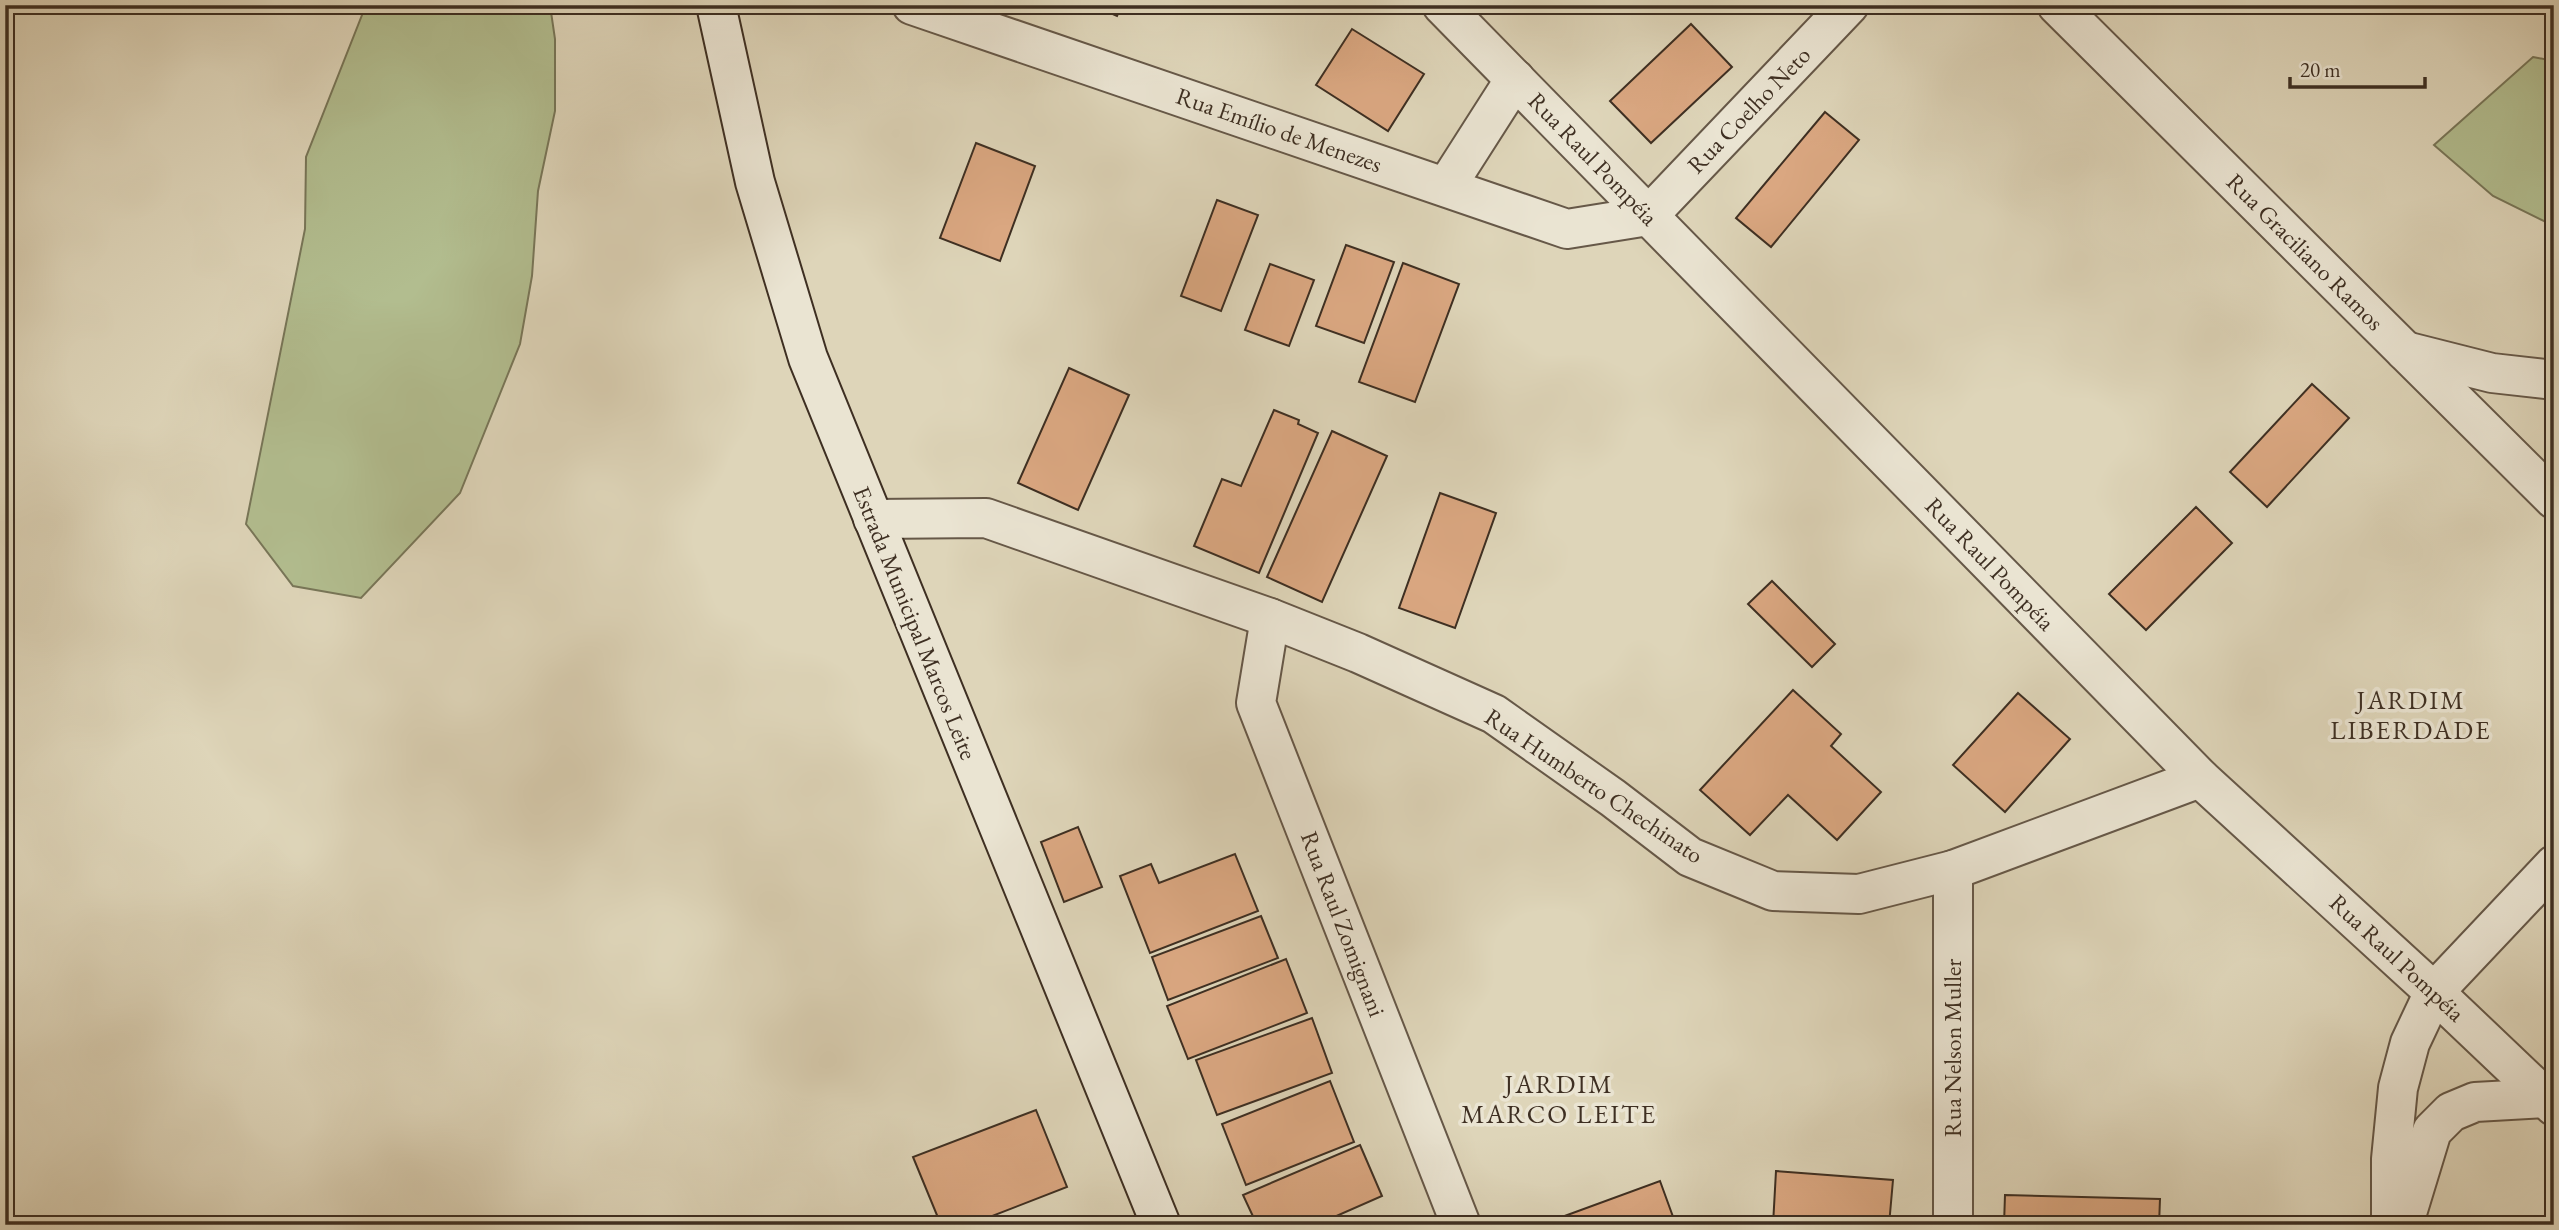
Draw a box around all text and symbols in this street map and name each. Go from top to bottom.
street label: Rua Coelho Neto [1680,39,1817,180]
scale bar [2290,46,2424,90]
text: 20 m [2300,56,2341,83]
street label: Rua Emílio de Menezes [1172,80,1386,179]
street label: Rua Raul Pompéia [1522,85,1665,232]
street label: Rua Graciliano Ramos [2220,166,2391,337]
street label: Estrada Municipal Marcos Leite [846,482,985,764]
street label: Rua Raul Pompéia [1919,490,2062,637]
district label: JARDIM LIBERDADE [2330,683,2492,747]
street label: Rua Humberto Chechinato [1479,701,1710,870]
street label: Rua Raul Zomignani [1294,827,1393,1021]
street label: Rua Raul Pompéia [2323,887,2472,1029]
street label: Rua Nelson Muller [1937,959,1968,1137]
district label: JARDIM MARCO LEITE [1461,1067,1657,1131]

